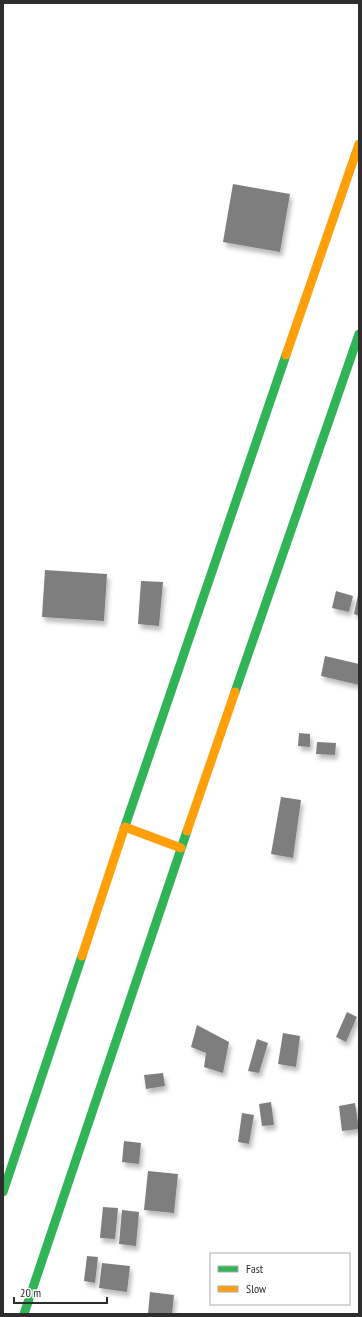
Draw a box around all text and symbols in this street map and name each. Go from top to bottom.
legend [210,1253,350,1305]
text: Fast [246,1261,264,1276]
scale bar [14,1279,107,1305]
text: Slow [246,1281,267,1296]
text: 20 m [20,1285,41,1300]

